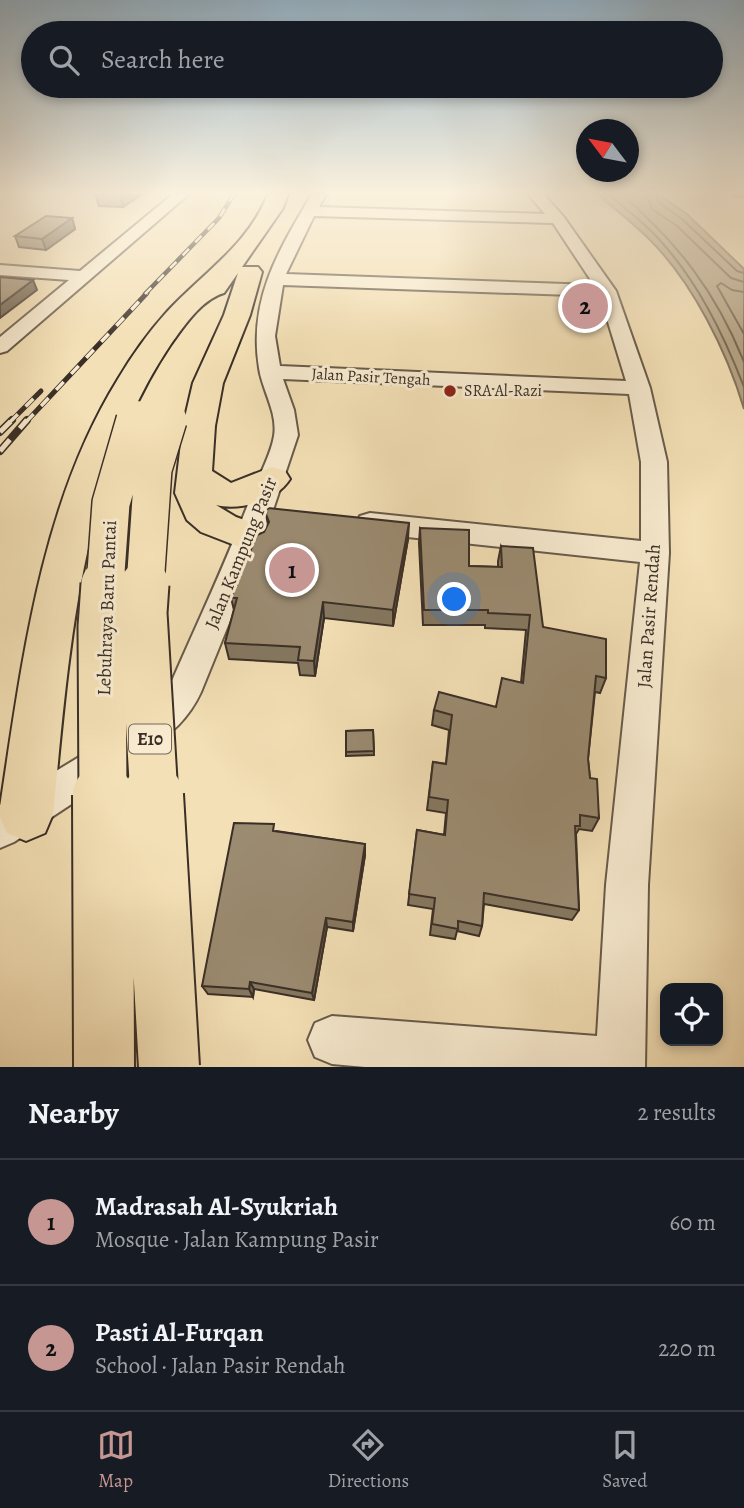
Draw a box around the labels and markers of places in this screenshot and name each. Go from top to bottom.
pin: 2 [562,280,608,332]
place label: SRA Al-Razi [464,380,542,402]
marker: SRA Al-Razi [442,383,458,399]
pin: 1 [269,544,315,596]

